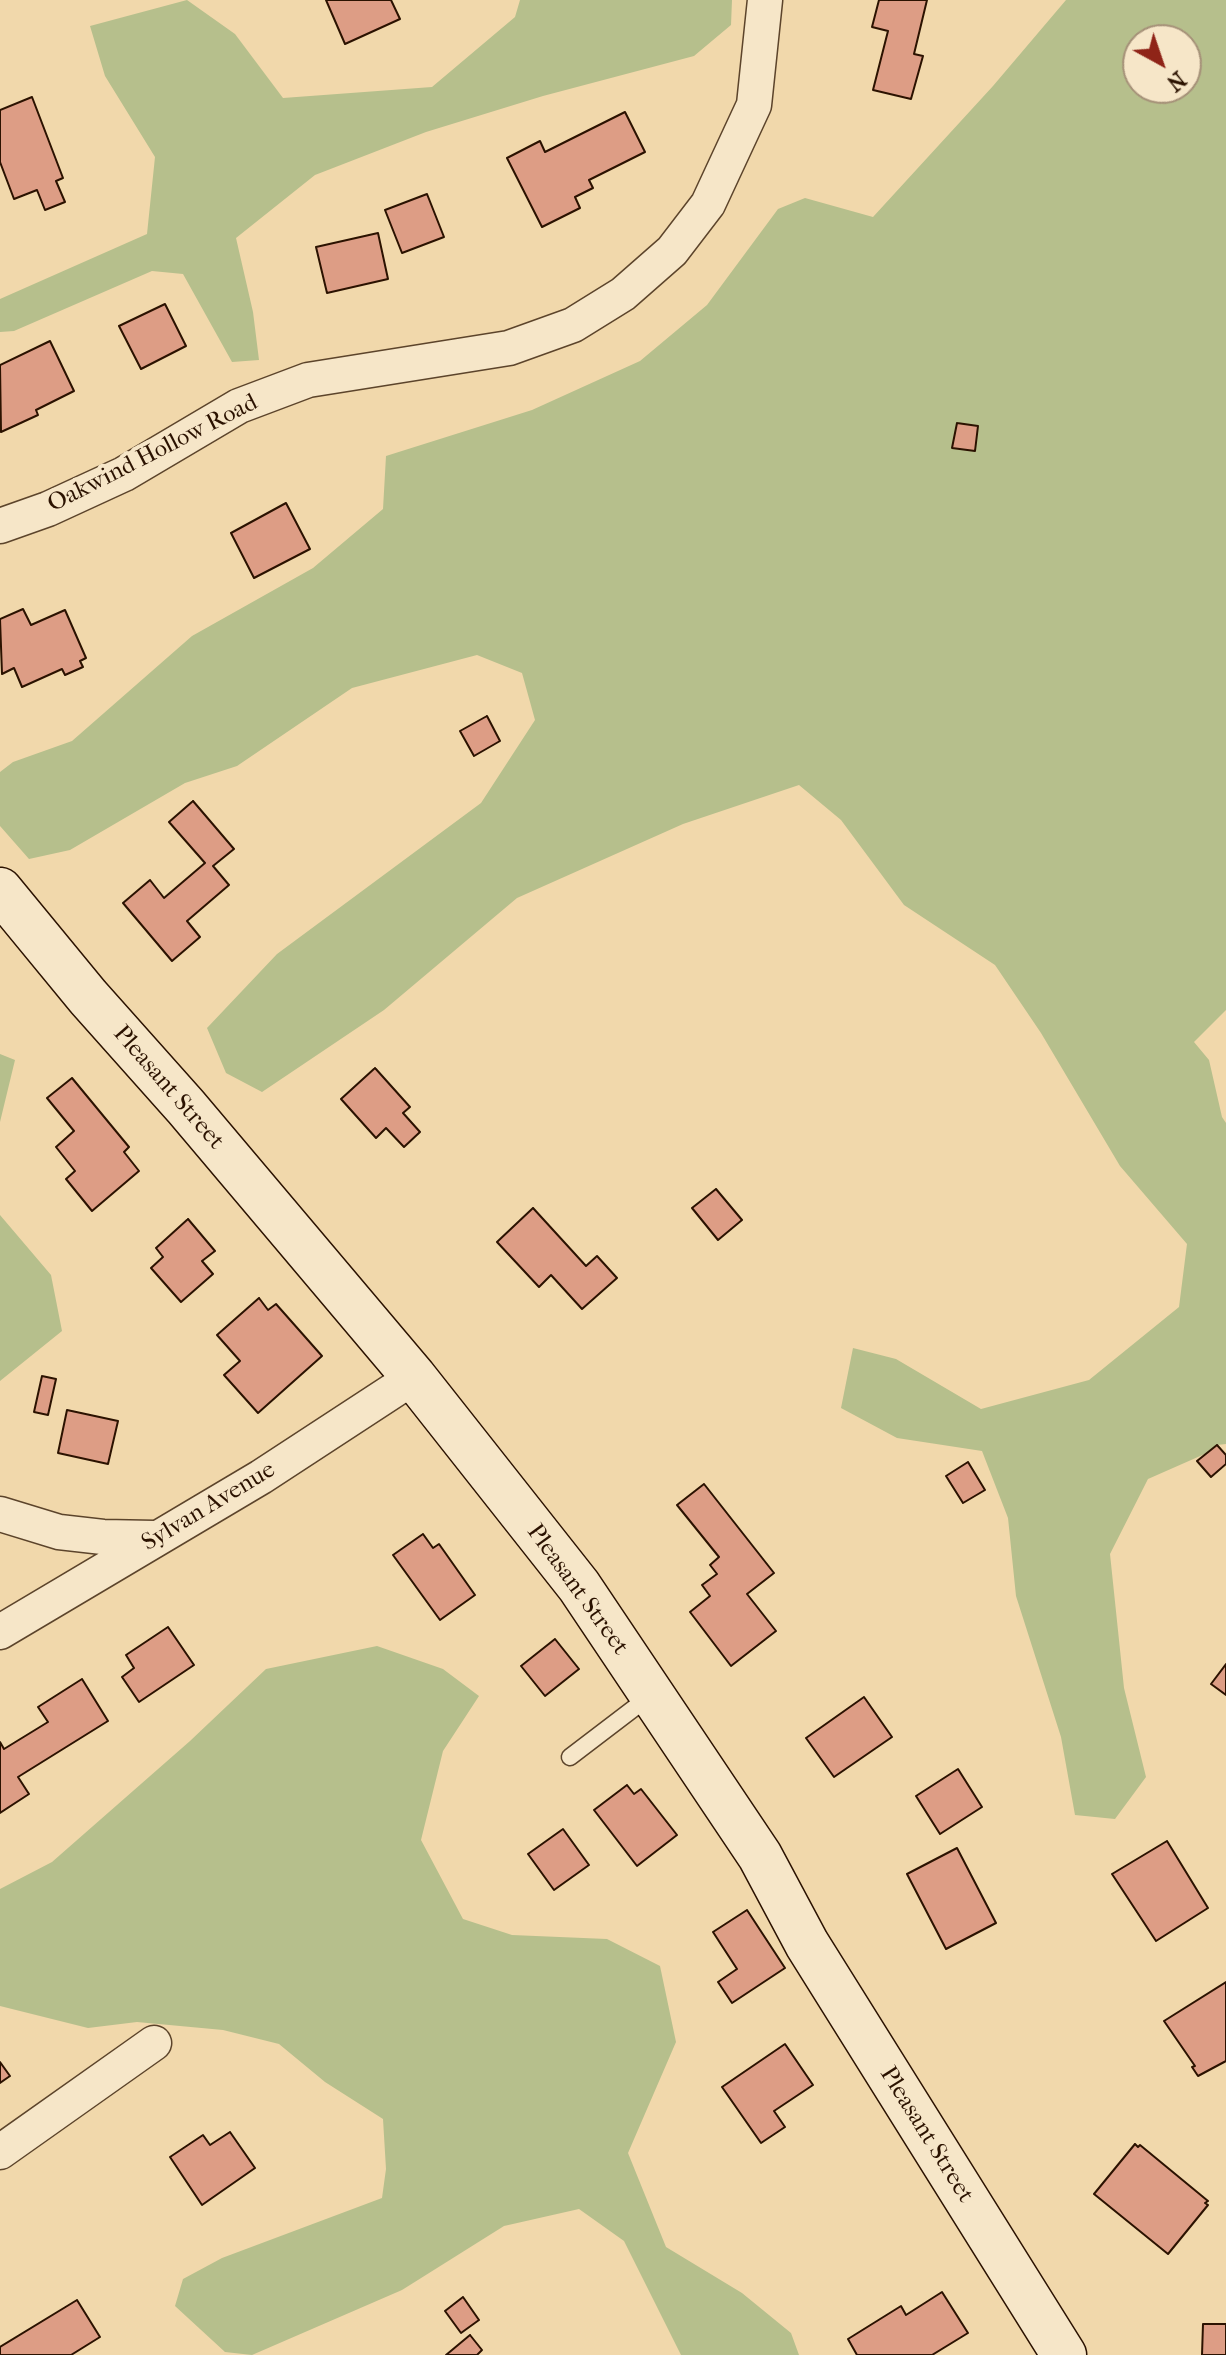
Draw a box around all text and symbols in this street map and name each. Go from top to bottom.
north arrow [1122,24,1202,104]
text: N [1161,66,1191,96]
street label: Oakwind Hollow Road [43,389,263,519]
street label: Pleasant Street [106,1020,230,1156]
street label: Sylvan Avenue [137,1456,281,1558]
street label: Pleasant Street [520,1519,634,1661]
street label: Pleasant Street [873,2062,979,2208]

